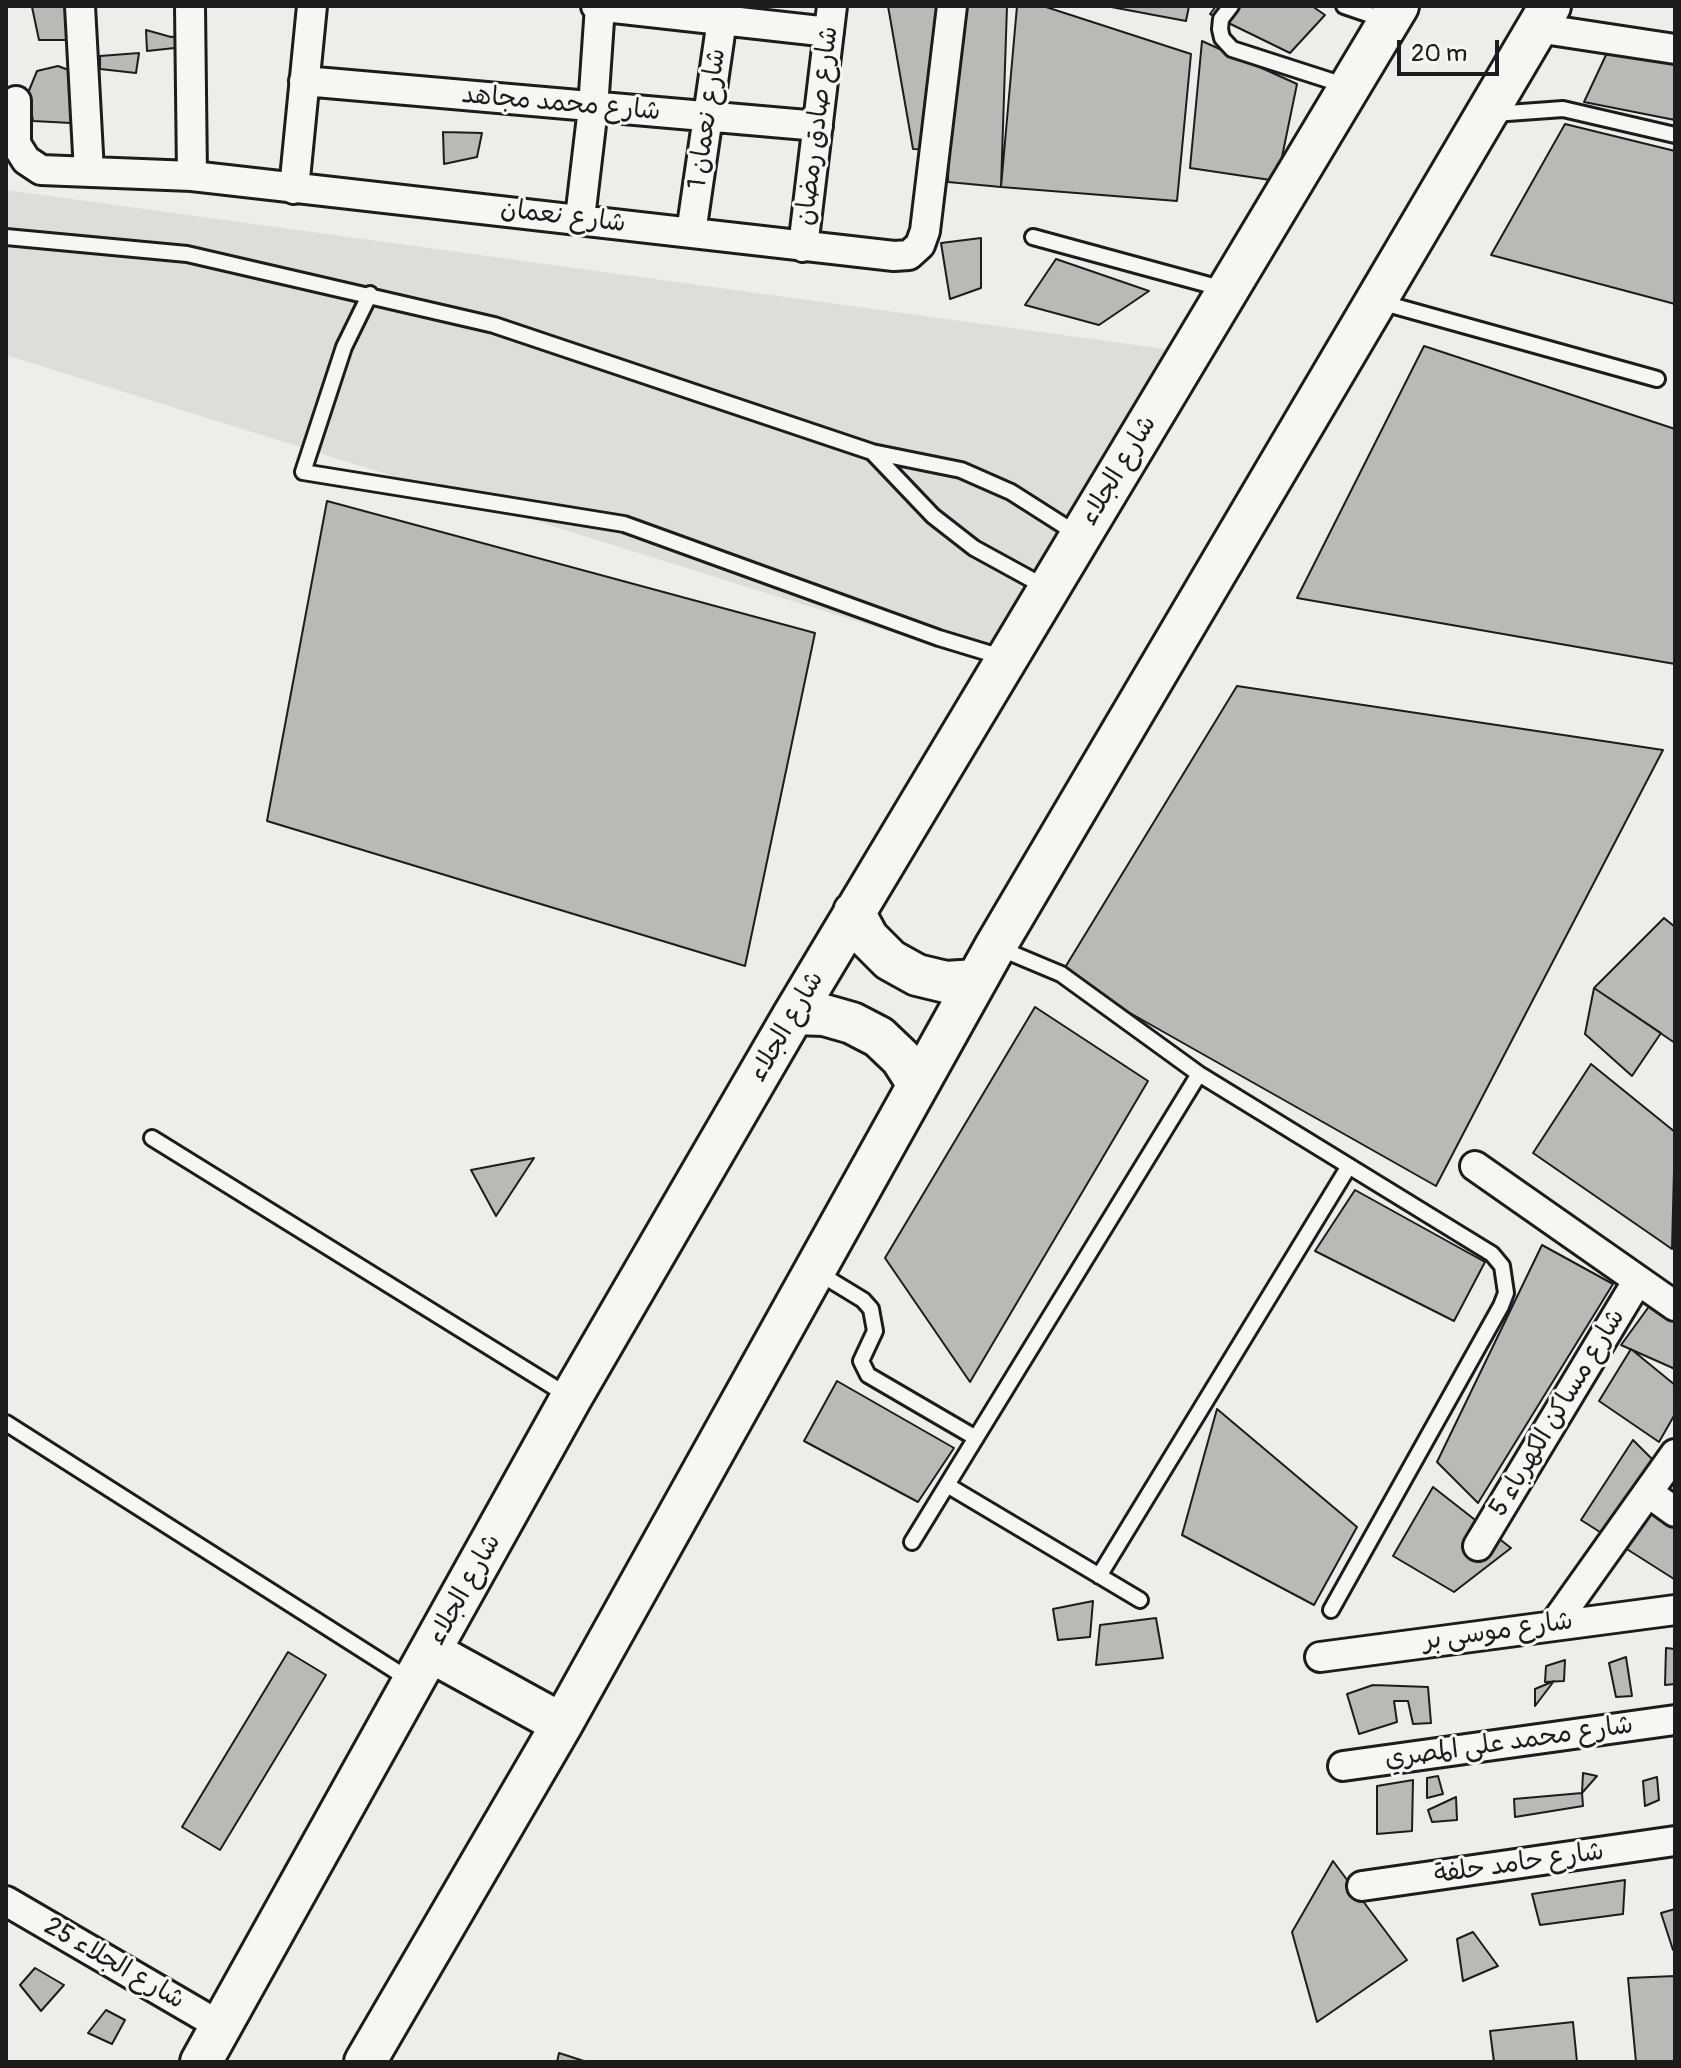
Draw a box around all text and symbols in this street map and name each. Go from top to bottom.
scale bar [1401,24,1503,74]
street label: شارع صادق رمضان [790,25,846,227]
text: 20 m [1411,39,1467,68]
street label: شارع نعمان 1 [683,47,733,191]
street label: شارع محمد مجاهد [460,80,662,128]
street label: شارع نعمان [499,194,627,240]
street label: شارع الجلاء [1074,410,1164,532]
street label: شارع الجلاء [743,966,831,1088]
street label: شارع مساكن الكهرباء 5 [1484,1303,1632,1523]
street label: شارع الجلاء [422,1529,508,1651]
street label: شارع موسى بر [1421,1606,1575,1658]
street label: شارع محمد على المصري [1383,1710,1635,1776]
street label: شارع حامد حلفة [1432,1837,1606,1891]
street label: شارع الجلاء 25 [38,1911,190,2017]

